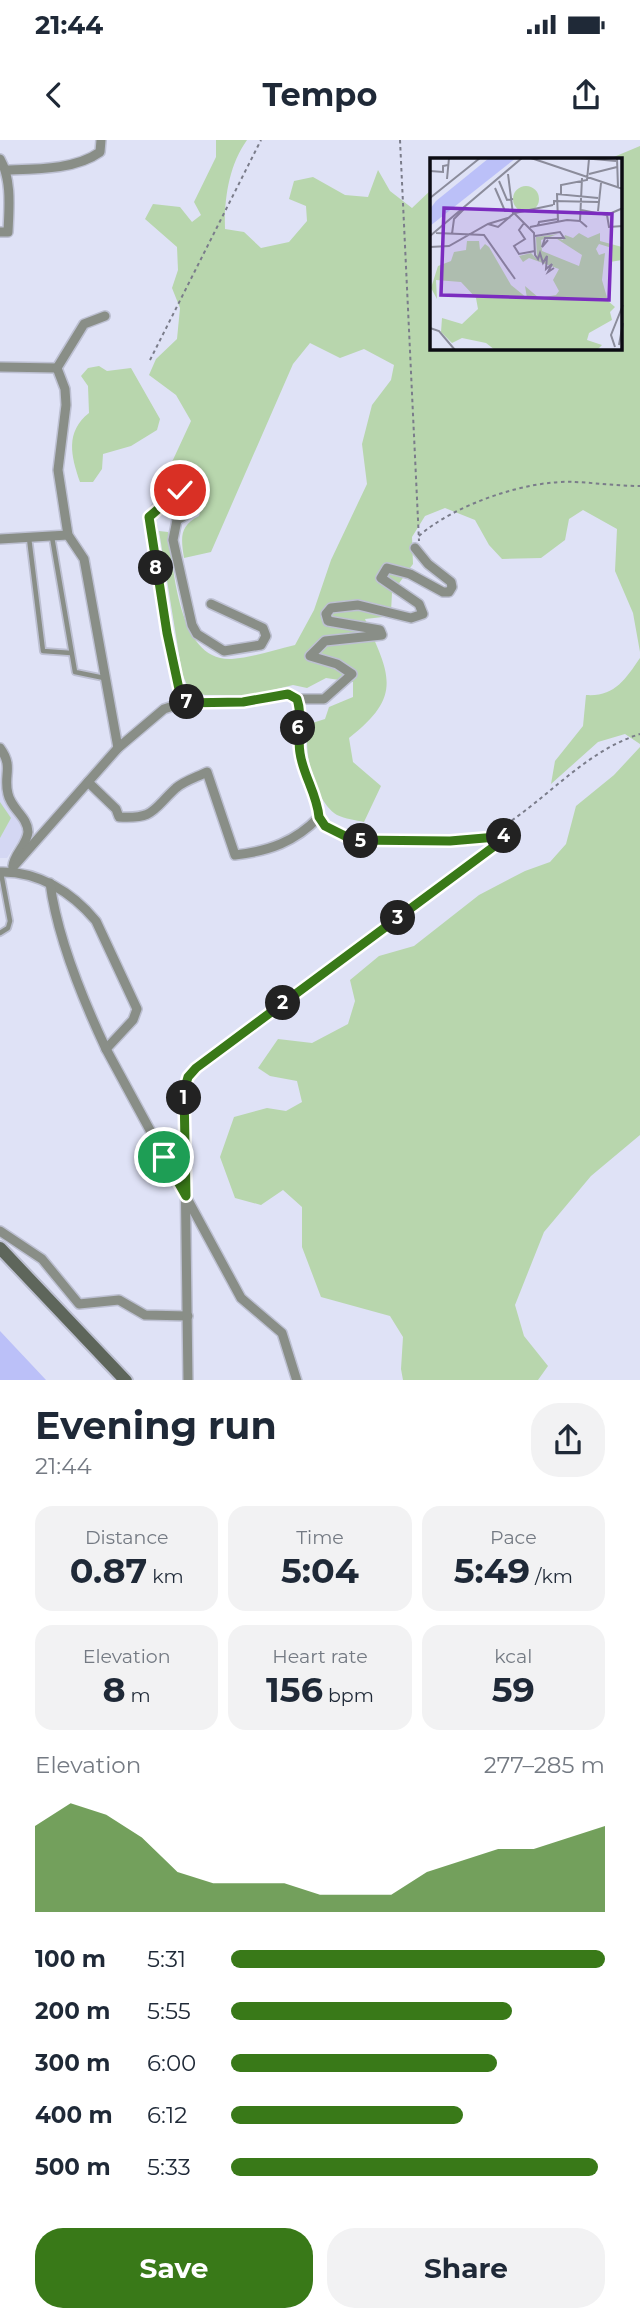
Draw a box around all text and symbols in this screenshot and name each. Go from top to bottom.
text: 21:44 [35,9,103,41]
text: Tempo [263,75,377,114]
icon: back [35,76,73,114]
icon: share [567,76,605,114]
inset map [430,158,622,350]
pin [150,460,210,520]
icon: check [161,471,199,509]
pin: 8 [138,550,174,586]
text: 8 [149,556,162,579]
pin: 7 [170,684,204,720]
text: 7 [181,690,192,713]
pin: 6 [280,710,316,746]
text: 6 [291,716,304,739]
pin: 4 [486,818,522,854]
pin: 5 [344,824,378,858]
text: 4 [497,824,510,847]
text: 5 [355,829,366,852]
pin: 3 [380,900,416,936]
text: 3 [392,906,403,929]
pin: 2 [266,986,300,1020]
text: 2 [277,991,288,1014]
pin: 1 [166,1080,202,1116]
text: 1 [180,1086,187,1109]
pin [134,1127,194,1187]
icon: arrive [145,1138,183,1176]
text: Evening run [35,1402,277,1449]
button: share [531,1403,605,1477]
text: 21:44 [35,1452,92,1480]
text: Distance [85,1526,168,1549]
text: Time [296,1526,344,1549]
text: Pace [490,1526,537,1549]
text: 0.87 [70,1549,147,1592]
text: 5:04 [281,1549,359,1592]
text: 5:49 [454,1549,530,1592]
text: km [147,1565,184,1588]
text: /km [530,1565,573,1588]
text: Elevation [83,1645,171,1668]
text: Heart rate [272,1645,368,1668]
text: kcal [494,1645,532,1668]
text: 8 [103,1668,126,1711]
text: 156 [266,1668,323,1711]
text: 59 [492,1668,535,1711]
text: m [126,1684,151,1707]
text: bpm [323,1684,374,1707]
text: Elevation [35,1751,141,1779]
text: 277–285 m [484,1751,605,1779]
text: 100 m [35,1945,106,1973]
text: 5:31 [147,1945,186,1973]
text: 200 m [35,1997,110,2025]
text: 5:55 [147,1997,191,2025]
text: 300 m [35,2049,111,2077]
text: 6:00 [147,2049,196,2077]
text: 400 m [35,2101,113,2129]
text: 6:12 [147,2101,187,2129]
text: 500 m [35,2153,111,2181]
text: 5:33 [147,2153,191,2181]
button: Save [35,2228,313,2308]
button: Share [327,2228,605,2308]

